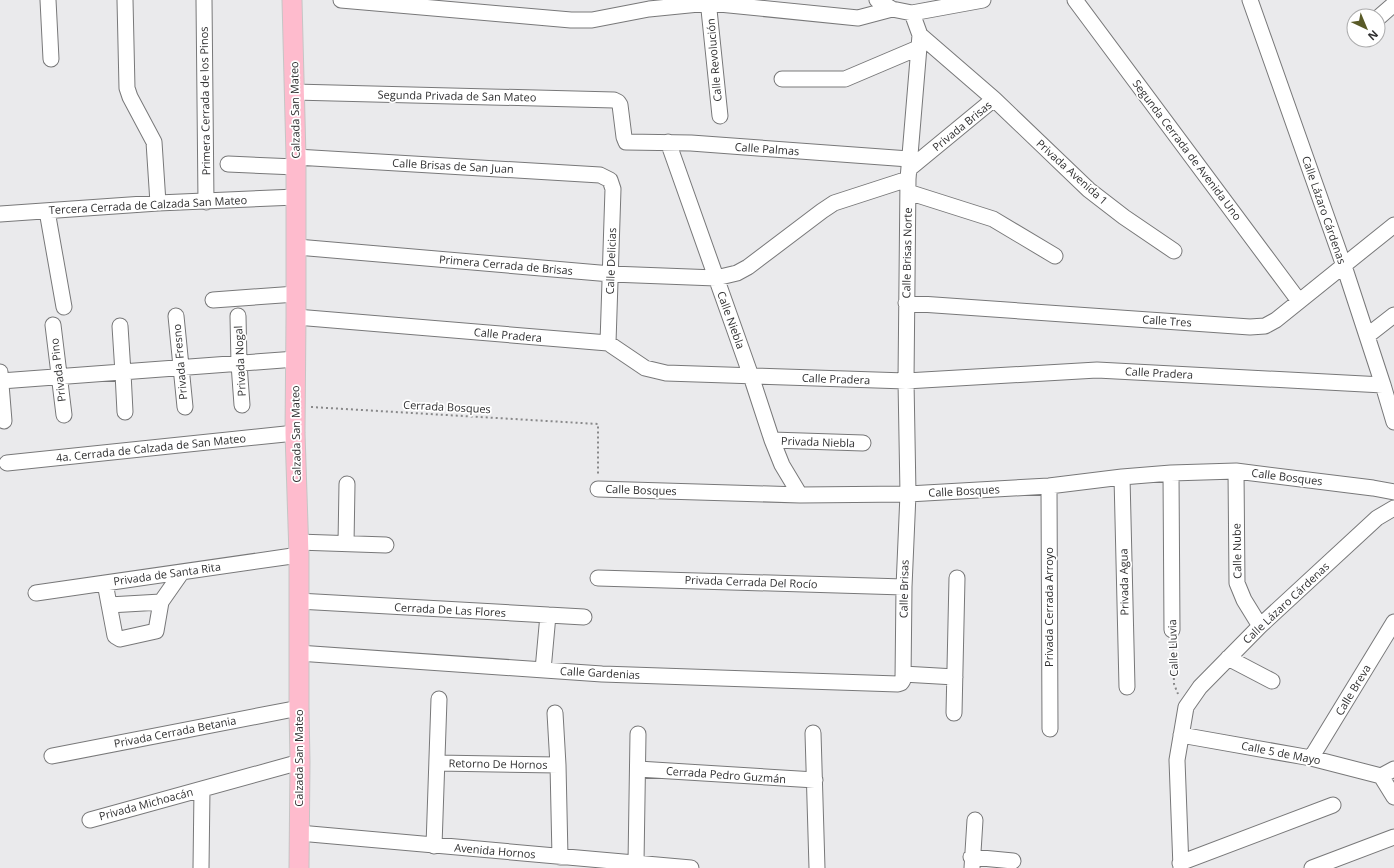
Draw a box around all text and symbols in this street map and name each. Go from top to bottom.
north arrow [1346,8,1386,48]
street label: Calle Revolución [702,18,725,102]
street label: Primera Cerrada de los Pinos [196,26,213,176]
text: N [1365,27,1382,44]
street label: Calzada San Mateo [286,61,303,159]
street label: Segunda Cerrada de Avenida Uno [1130,76,1245,223]
street label: Segunda Privada de San Mateo [377,87,537,104]
street label: Privada Brisas [929,97,994,154]
street label: Privada Avenida 1 [1033,135,1111,208]
street label: Calle Palmas [734,139,800,158]
street label: Calle Lázaro Cárdenas [1299,154,1350,266]
street label: Calle Brisas de San Juan [392,155,514,176]
street label: Tercera Cerrada de Calzada San Mateo [48,192,248,217]
street label: Calle Brisas Norte [898,207,915,299]
street label: Calle Delicias [602,227,619,295]
street label: Primera Cerrada de Brisas [438,251,574,278]
street label: Calle Niebla [714,289,749,351]
street label: Calle Tres [1142,311,1192,330]
street label: Privada Fresno [169,323,190,401]
street label: Calle Pradera [473,324,543,345]
street label: Privada Nogal [230,325,249,397]
street label: Privada Pino [46,337,69,403]
street label: Calle Pradera [1124,363,1194,382]
street label: Calle Pradera [802,370,870,387]
street label: Calzada San Mateo [287,385,304,483]
street label: Cerrada Bosques [403,397,491,416]
street label: 4a. Cerrada de Calzada de San Mateo [55,430,247,465]
street label: Privada Niebla [781,433,855,450]
street label: Calle Bosques [1251,465,1323,488]
street label: Calle Bosques [605,481,677,498]
street label: Calle Bosques [928,481,1000,500]
street label: Calle Nube [1229,523,1244,579]
street label: Privada Cerrada Arroyo [1041,547,1056,667]
street label: Privada Agua [1115,548,1132,616]
street label: Privada de Santa Rita [112,559,222,588]
street label: Calle Lázaro Cárdenas [1239,559,1332,647]
street label: Calle Brisas [895,560,912,618]
street label: Privada Cerrada Del Rocío [684,572,818,591]
street label: Cerrada De Las Flores [394,599,506,620]
street label: Calle Lluvia [1164,619,1181,677]
street label: Calle Breva [1331,661,1374,718]
street label: Calle Gardenias [560,663,640,682]
street label: Calzada San Mateo [291,709,306,807]
street label: Privada Cerrada Betania [113,712,237,751]
street label: Calle 5 de Mayo [1240,737,1322,768]
street label: Retorno De Hornos [448,755,548,772]
street label: Cerrada Pedro Guzmán [665,763,787,786]
street label: Privada Michoacán [97,784,195,823]
street label: Avenida Hornos [454,839,536,862]

